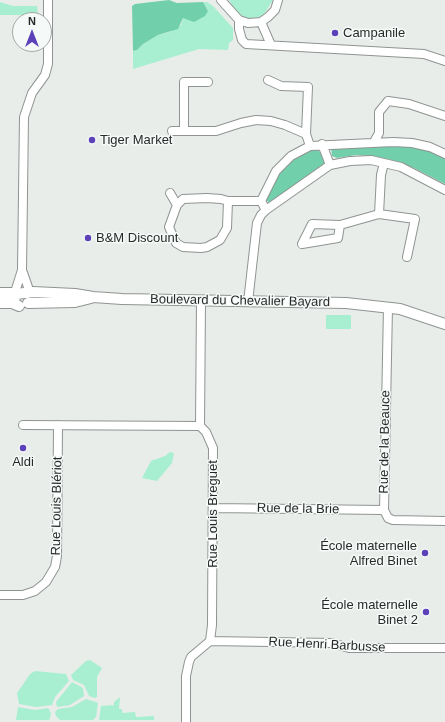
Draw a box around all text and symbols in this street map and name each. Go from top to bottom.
north arrow [12,12,52,52]
text: N [28,15,36,27]
place label: Campanile [343,25,405,41]
marker: Campanile [330,28,340,38]
place label: Tiger Market [100,132,172,148]
marker: Tiger Market [87,135,97,145]
place label: B&M Discount [96,230,178,246]
marker: B&M Discount [83,233,93,243]
street label: Boulevard du Chevalier Bayard [150,292,330,310]
street label: Rue de la Beauce [376,390,394,494]
marker: Aldi [18,443,28,453]
place label: Aldi [12,454,34,470]
street label: Rue Louis Blériot [48,456,66,556]
street label: Rue Louis Breguet [205,460,221,568]
street label: Rue de la Brie [257,500,339,518]
place label: École maternelle Alfred Binet [320,538,417,569]
marker: École maternelle Alfred Binet [420,548,430,558]
place label: École maternelle Binet 2 [321,597,418,628]
marker: École maternelle Binet 2 [421,607,431,617]
street label: Rue Henri Barbusse [268,634,386,656]

